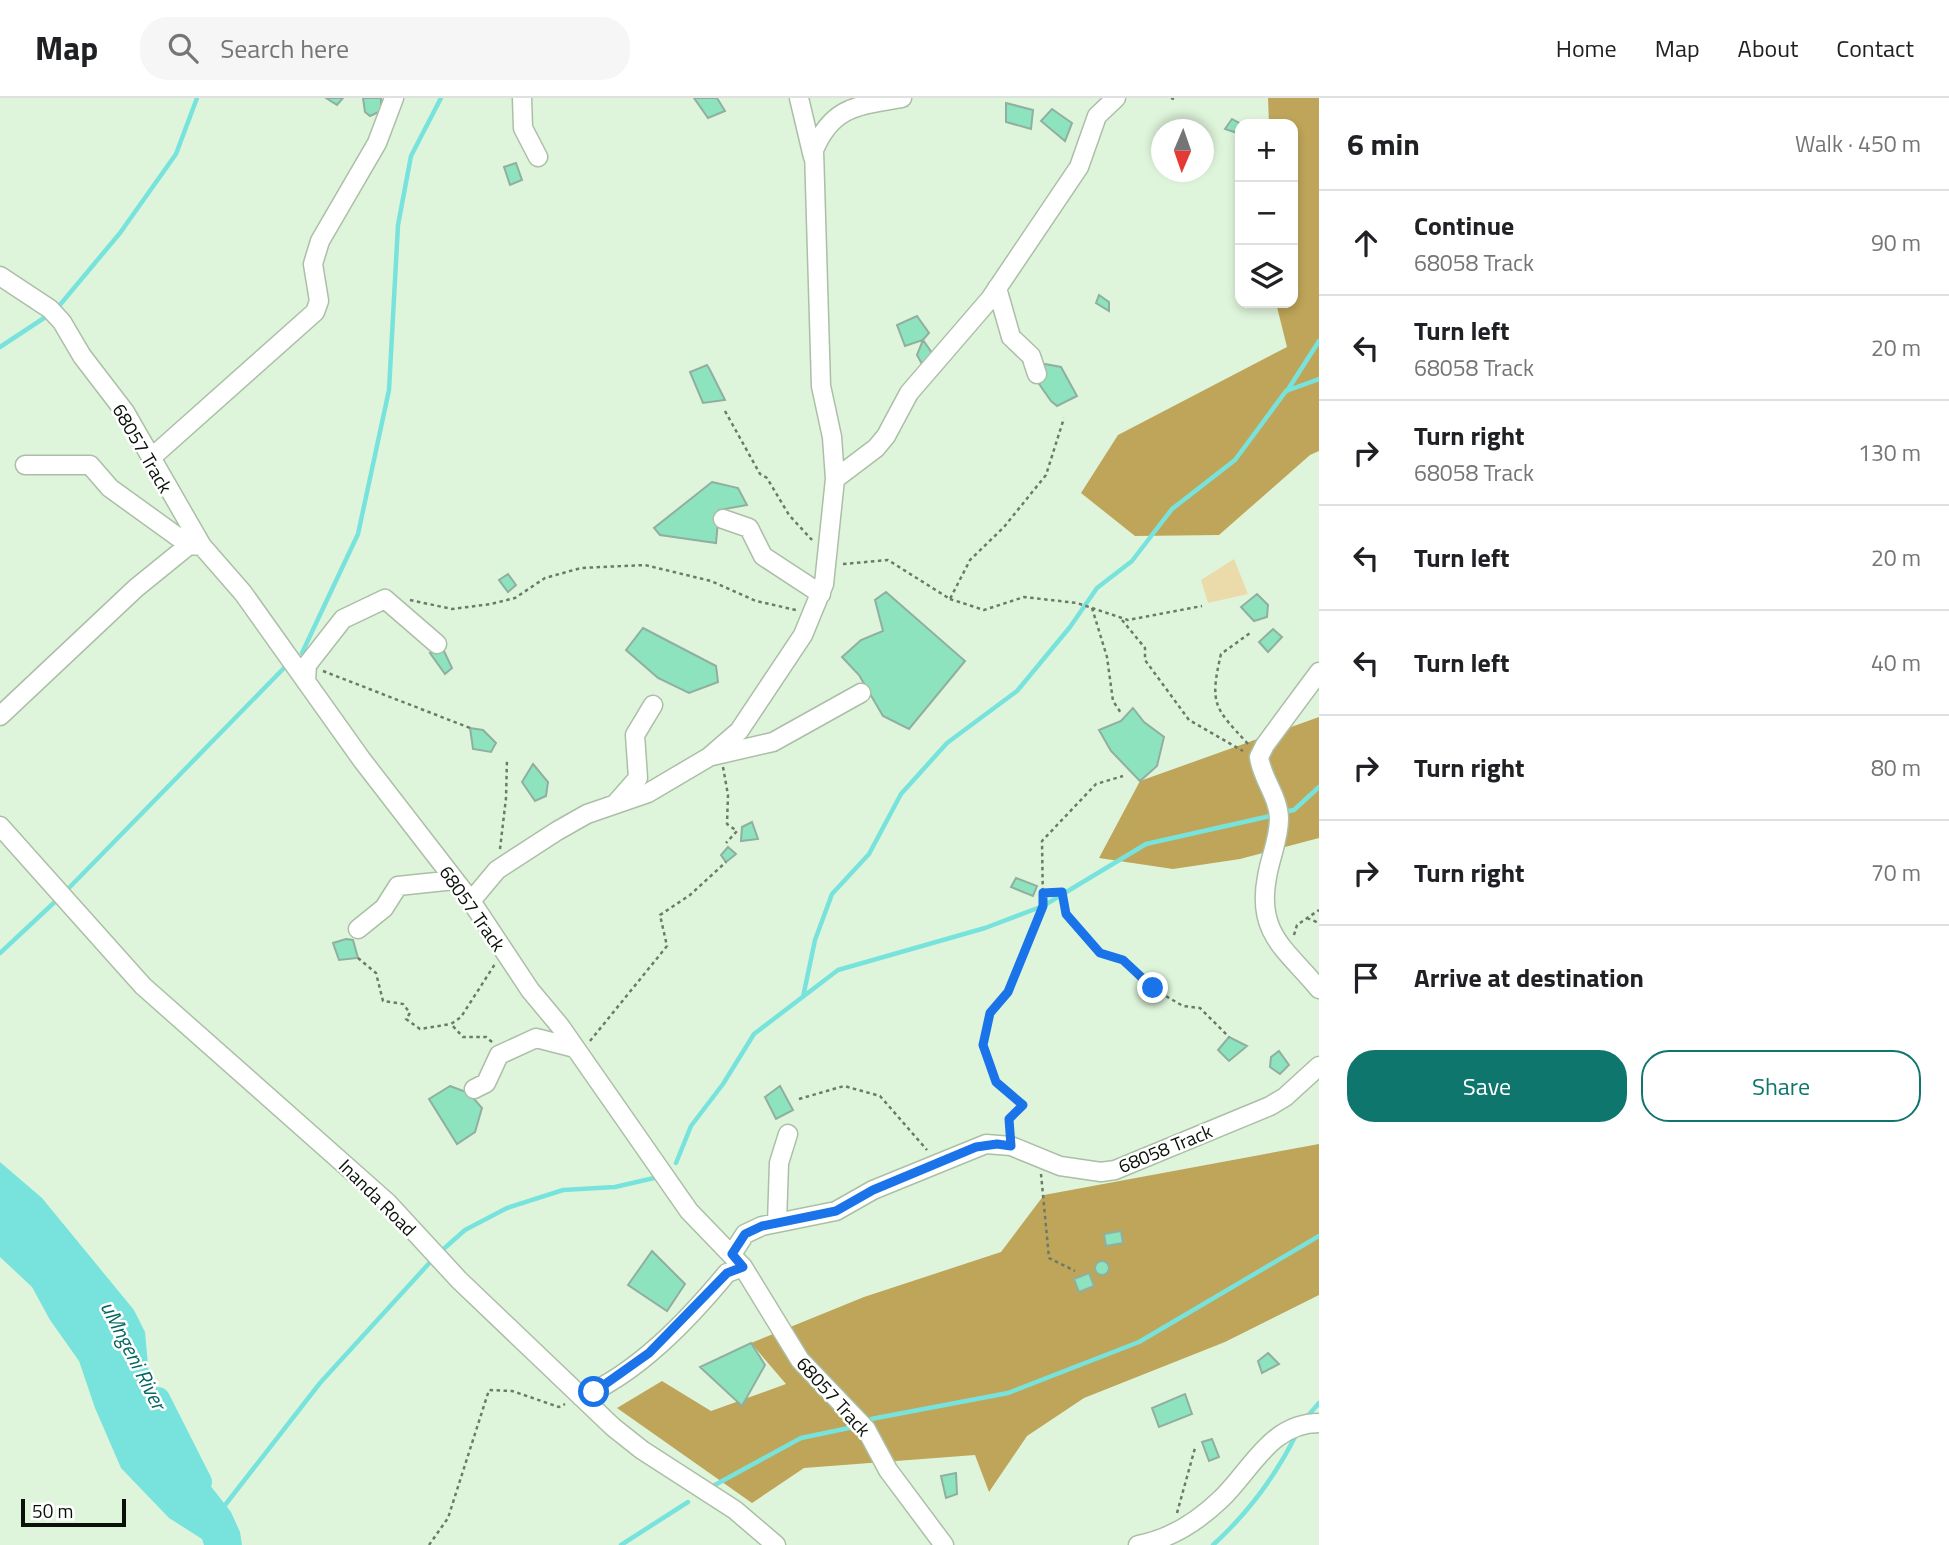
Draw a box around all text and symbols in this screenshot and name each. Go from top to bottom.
search box [140,17,630,80]
text: Map [35,23,98,73]
icon: search [164,29,202,67]
text: Search here [220,29,349,68]
text: Home [1556,30,1617,66]
text: Map [1655,30,1700,66]
text: About [1738,30,1798,66]
text: Contact [1836,30,1914,66]
north arrow [1151,119,1214,182]
map controls [1235,119,1298,308]
button: + [1235,119,1298,182]
text: 6 min [1347,121,1420,167]
text: Walk · 450 m [1795,126,1921,161]
button: − [1235,182,1298,245]
text: Continue [1414,206,1514,245]
icon: ahead [1347,224,1385,262]
text: 90 m [1871,225,1921,260]
button: layers [1235,245,1298,308]
text: 68058 Track [1414,245,1534,280]
text: Turn left [1414,311,1509,350]
icon: left [1347,329,1385,367]
text: 20 m [1871,330,1921,365]
text: 68058 Track [1414,350,1534,385]
street label: 68057 Track [106,398,180,498]
text: Turn right [1414,416,1525,455]
icon: right [1347,434,1385,472]
text: 130 m [1858,435,1921,470]
text: 68058 Track [1414,455,1534,490]
text: Turn left [1414,538,1509,577]
icon: left [1347,539,1385,577]
text: 20 m [1871,540,1921,575]
text: Turn left [1414,643,1509,682]
icon: left [1347,644,1385,682]
text: 40 m [1871,645,1921,680]
text: Turn right [1414,748,1525,787]
icon: right [1347,749,1385,787]
text: 80 m [1871,750,1921,785]
text: Turn right [1414,853,1525,892]
icon: right [1347,854,1385,892]
text: 70 m [1871,855,1921,890]
street label: 68057 Track [433,859,513,957]
text: Arrive at destination [1414,958,1644,997]
icon: arrive [1347,959,1385,997]
route end [1137,972,1168,1003]
button: Save [1347,1050,1627,1122]
button: Share [1641,1050,1921,1122]
street label: 68058 Track [1114,1116,1216,1180]
street label: Inanda Road [333,1152,423,1242]
water label: uMngeni River [93,1295,176,1417]
street label: 68057 Track [790,1349,878,1443]
route start [578,1376,609,1407]
scale bar [21,1496,126,1528]
text: 50 m [32,1496,73,1525]

